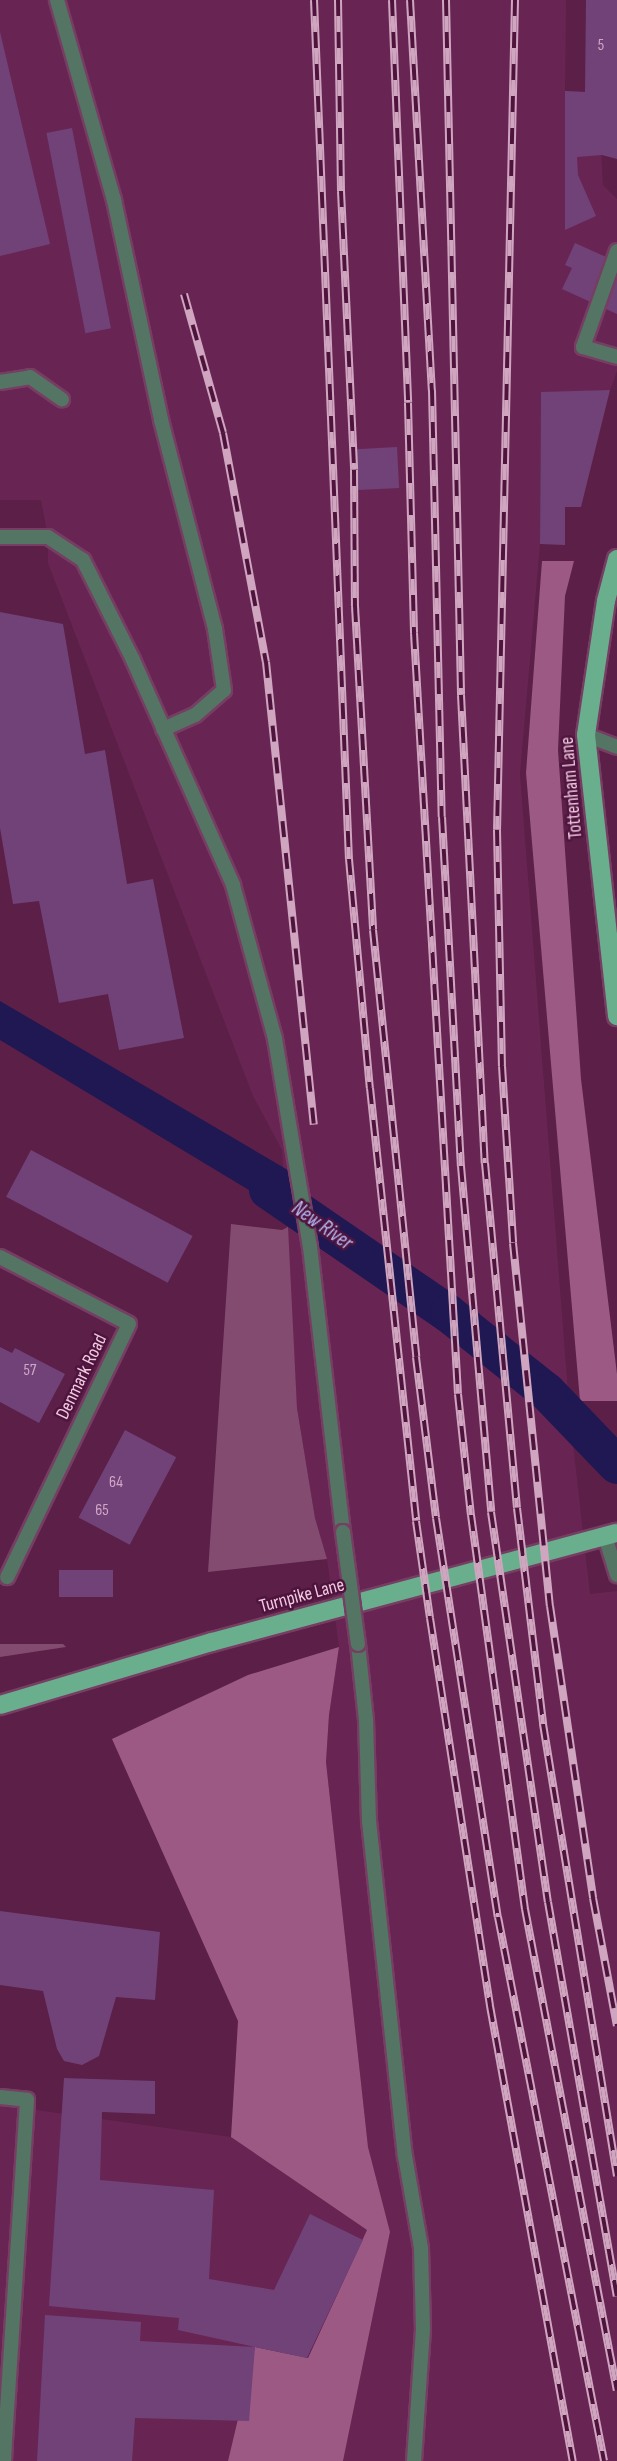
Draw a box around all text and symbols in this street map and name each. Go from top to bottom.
house number: 5 [598,36,604,56]
street label: Tottenham Lane [556,736,588,840]
water label: New River [287,1196,357,1256]
street label: Denmark Road [52,1331,112,1423]
house number: 57 [24,1361,36,1381]
house number: 64 [109,1473,123,1493]
house number: 65 [95,1501,109,1521]
street label: Turnpike Lane [257,1574,347,1618]

